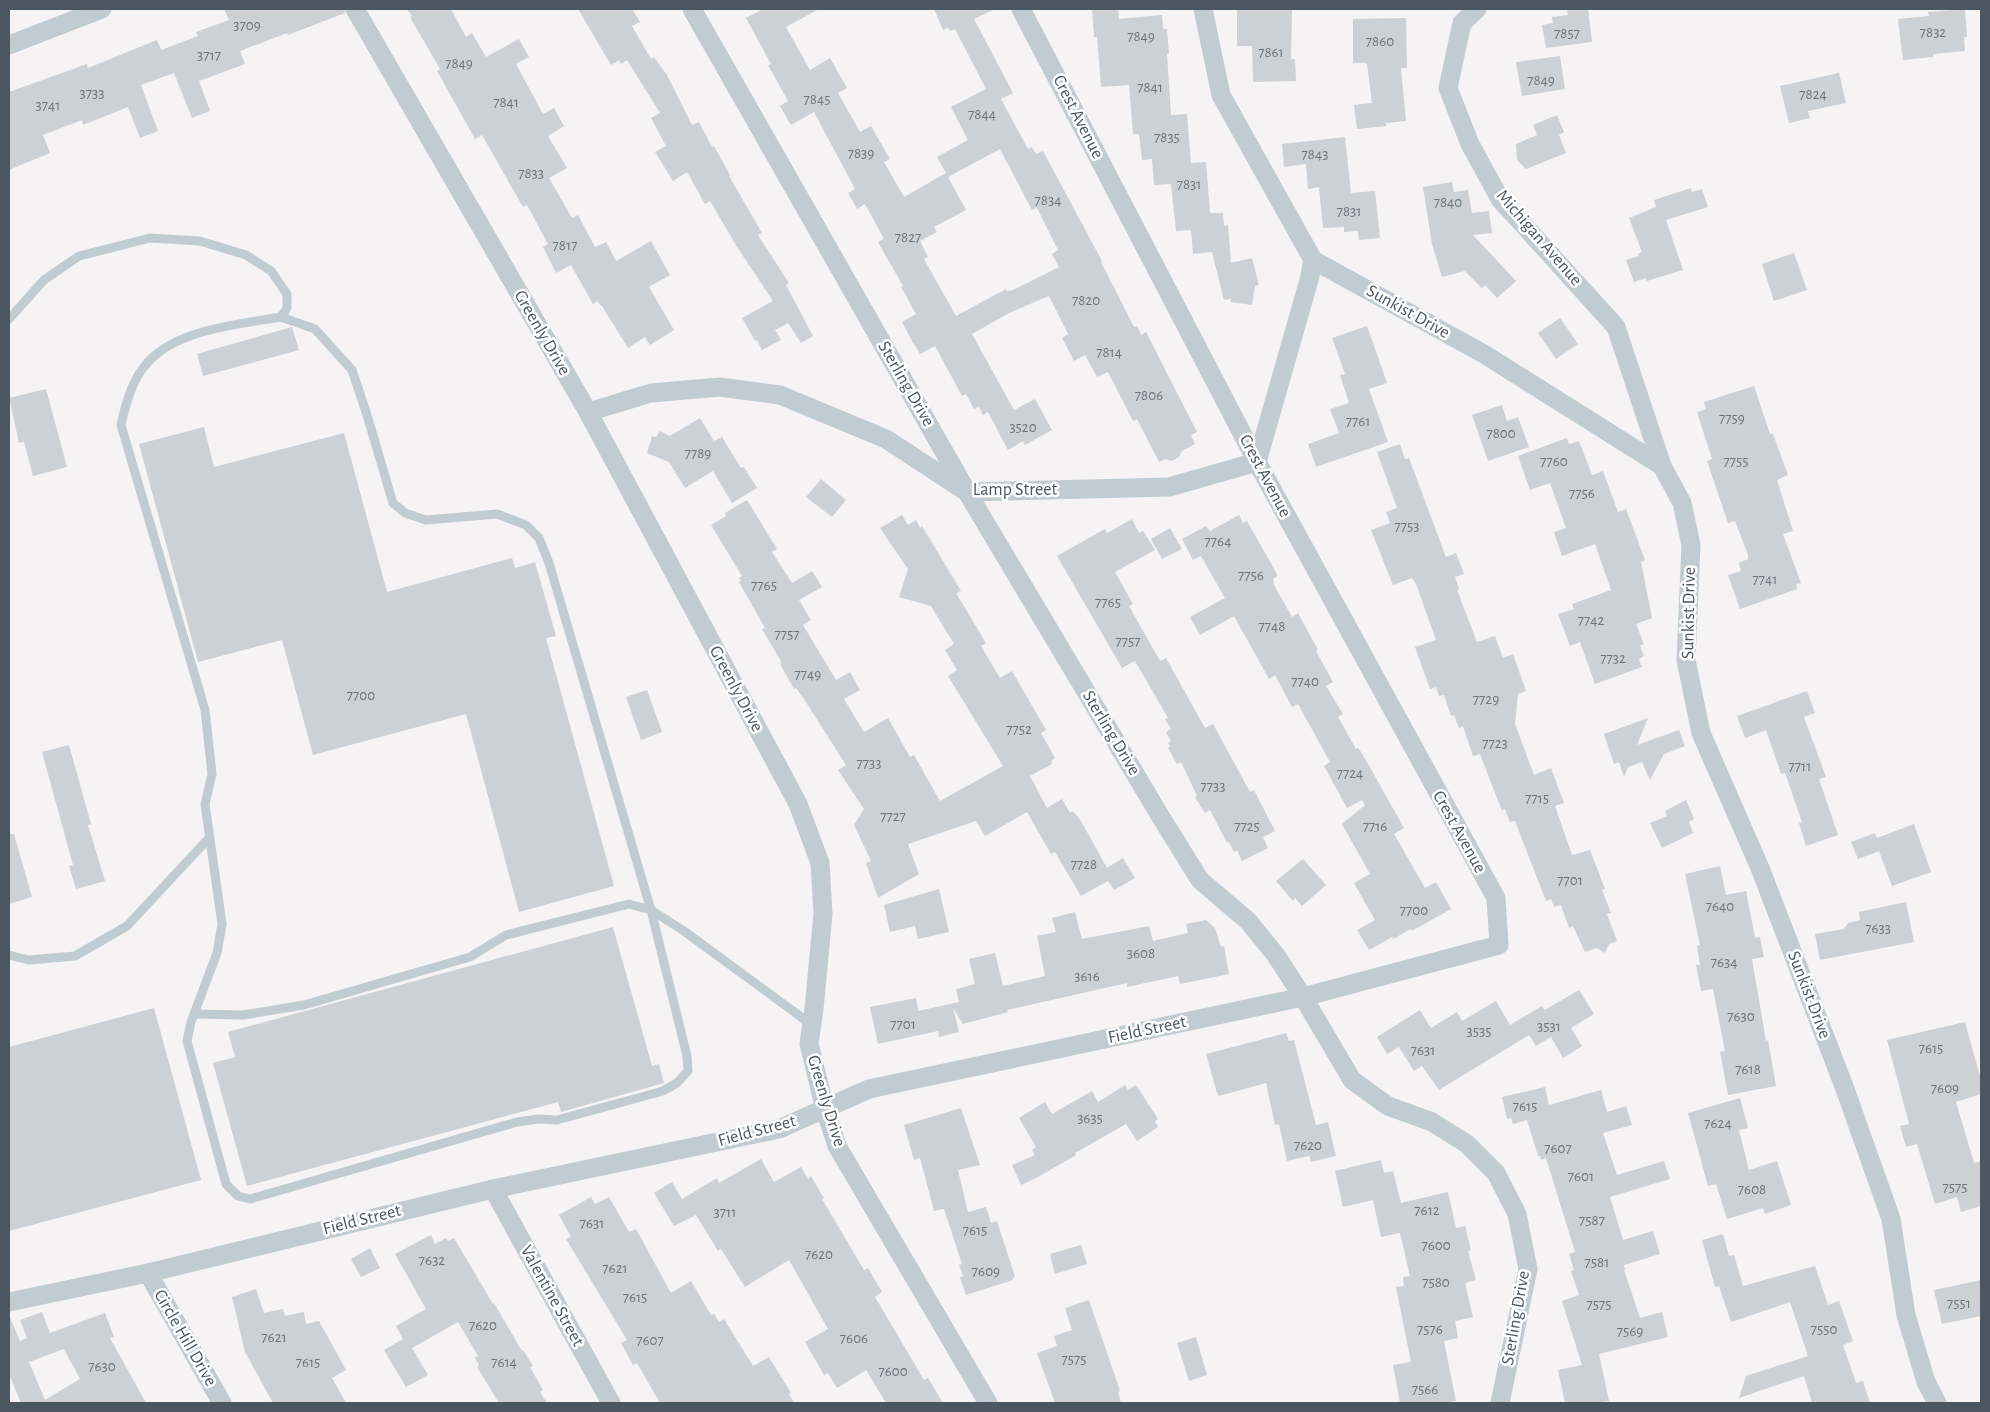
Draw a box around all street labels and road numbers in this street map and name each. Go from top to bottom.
street label: Crest Avenue [1049,72,1107,162]
street label: Michigan Avenue [1493,187,1585,289]
street label: Sunkist Drive [1363,282,1453,342]
street label: Greenly Drive [511,288,573,378]
street label: Sterling Drive [874,338,938,430]
street label: Crest Avenue [1236,432,1294,520]
street label: Lamp Street [973,481,1058,499]
street label: Sunkist Drive [1679,567,1699,659]
street label: Greenly Drive [706,643,766,735]
street label: Sterling Drive [1079,687,1143,779]
street label: Crest Avenue [1429,788,1489,876]
street label: Sunkist Drive [1784,949,1834,1041]
street label: Field Street [1106,1013,1188,1047]
street label: Greenly Drive [804,1053,848,1149]
street label: Field Street [716,1112,798,1150]
street label: Field Street [321,1202,403,1238]
street label: Valentine Street [517,1242,587,1350]
street label: Sterling Drive [1499,1269,1533,1367]
street label: Circle Hill Drive [150,1287,220,1389]

